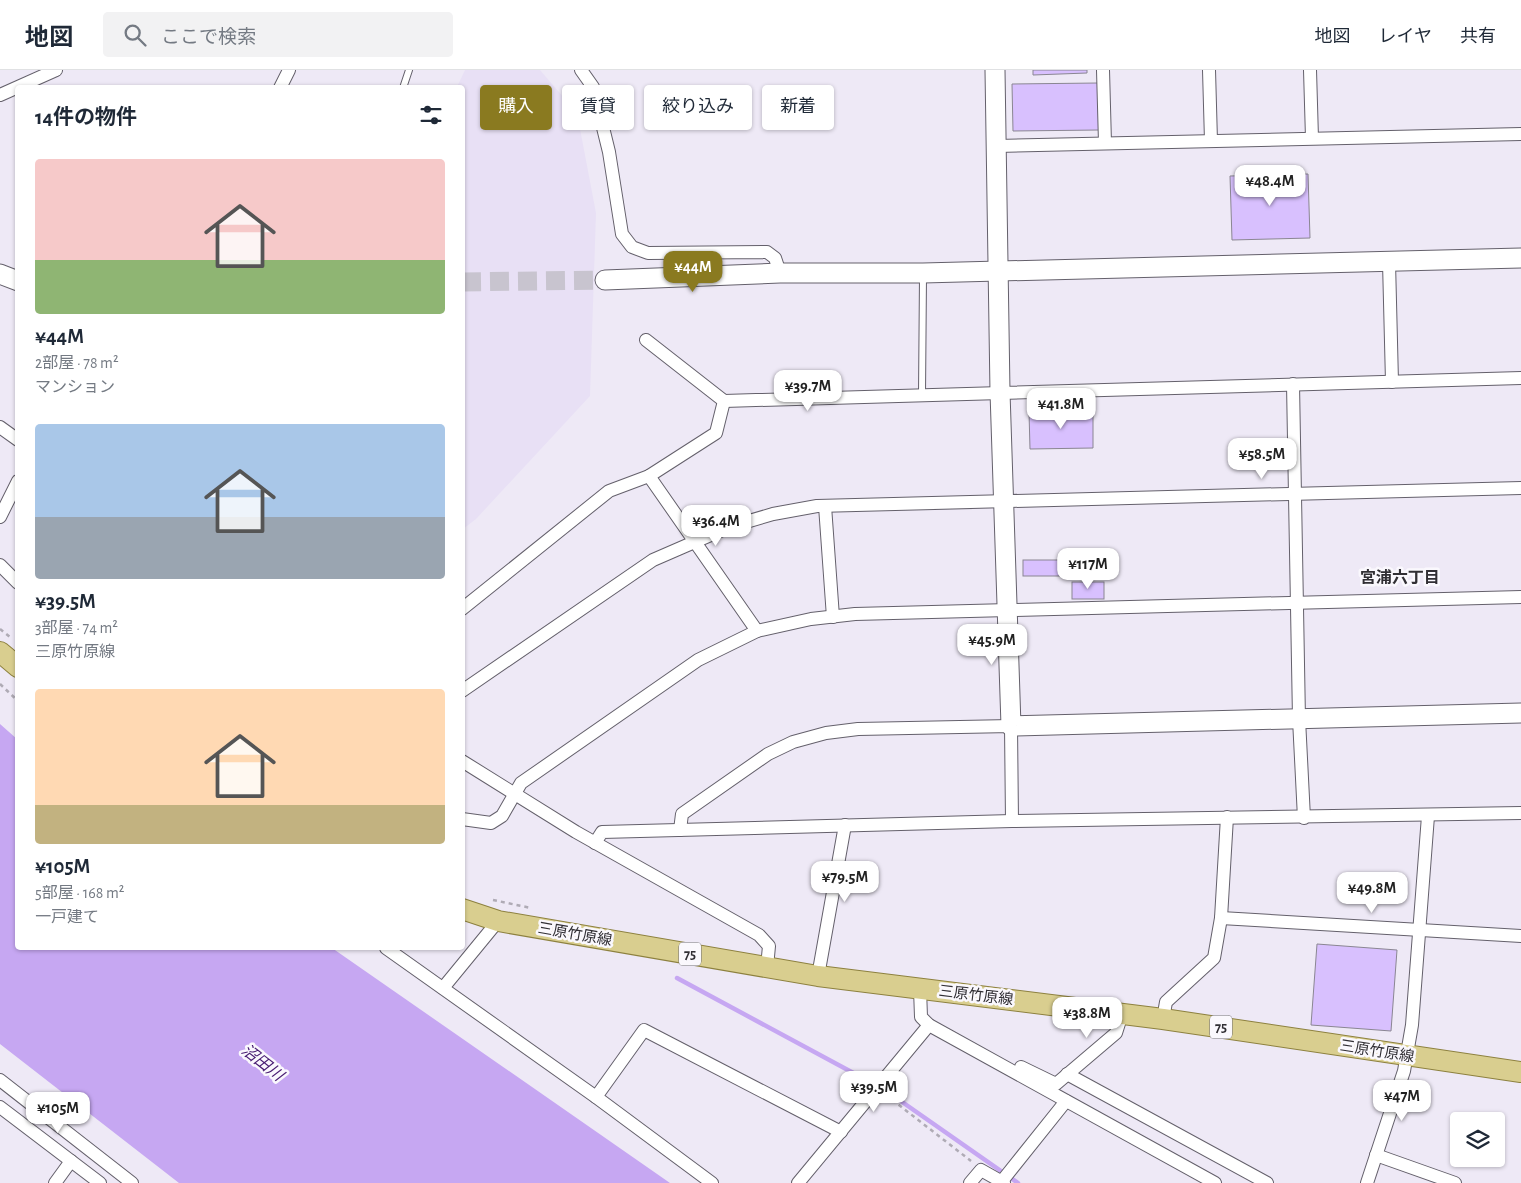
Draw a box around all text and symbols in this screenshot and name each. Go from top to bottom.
search box [103,12,453,57]
icon: search [121,21,149,49]
text: 地図 [25,26,73,50]
text: ここで検索 [161,28,256,47]
text: 地図 [1315,28,1351,46]
text: レイヤ [1379,28,1432,46]
text: 共有 [1460,28,1496,46]
chip: 購入 [480,85,552,130]
chip: 賃貸 [562,85,634,130]
chip: 絞り込み [644,85,752,130]
chip: 新着 [762,85,834,130]
icon: filters [417,101,445,129]
text: 14件の物件 [35,107,137,128]
pin: ¥48.4M [1229,164,1311,207]
text: ¥48.4M [1246,173,1294,189]
icon: home [195,191,285,281]
pin: ¥44M [663,250,723,293]
text: ¥44M [674,259,712,275]
text: ¥44M [35,326,84,347]
text: 2部屋 · 78 m² [35,355,119,371]
pin: ¥39.7M [767,370,849,412]
text: ¥39.7M [785,378,831,394]
text: マンション [35,379,115,395]
pin: ¥41.8M [1020,388,1102,430]
text: ¥41.8M [1038,396,1084,412]
pin: ¥58.5M [1221,438,1303,480]
text: ¥58.5M [1239,446,1285,462]
icon: home [195,456,285,546]
pin: ¥36.4M [675,504,757,547]
text: ¥36.4M [692,513,740,529]
pin: ¥117M [1053,548,1123,590]
text: ¥117M [1068,556,1108,572]
district label: 宮浦六丁目 [1360,568,1440,586]
text: ¥39.5M [35,591,96,612]
text: 3部屋 · 74 m² [35,620,118,636]
pin: ¥45.9M [951,624,1033,666]
text: ¥45.9M [968,632,1016,648]
text: 三原竹原線 [35,644,115,660]
icon: home [195,721,285,811]
text: ¥105M [35,856,90,877]
pin: ¥79.5M [804,860,886,903]
text: ¥79.5M [822,869,868,885]
pin: ¥49.8M [1331,872,1413,914]
text: ¥49.8M [1348,880,1396,896]
text: 5部屋 · 168 m² [35,885,124,901]
text: 一戸建て [35,909,99,925]
street label: 三原竹原線 [537,920,613,948]
road number: 75 [679,942,701,966]
street label: 三原竹原線 [938,982,1014,1008]
pin: ¥38.8M [1046,996,1128,1039]
text: ¥38.8M [1063,1005,1111,1021]
road number: 75 [1210,1016,1232,1039]
street label: 三原竹原線 [1339,1037,1415,1065]
water label: 沼田川 [239,1041,288,1085]
pin: ¥39.5M [833,1070,915,1113]
text: ¥39.5M [851,1079,897,1095]
pin: ¥47M [1372,1080,1432,1122]
text: ¥47M [1384,1088,1420,1104]
pin: ¥105M [23,1092,93,1134]
text: ¥105M [37,1100,79,1116]
map controls [1450,1112,1505,1167]
button: layers [1450,1112,1505,1167]

